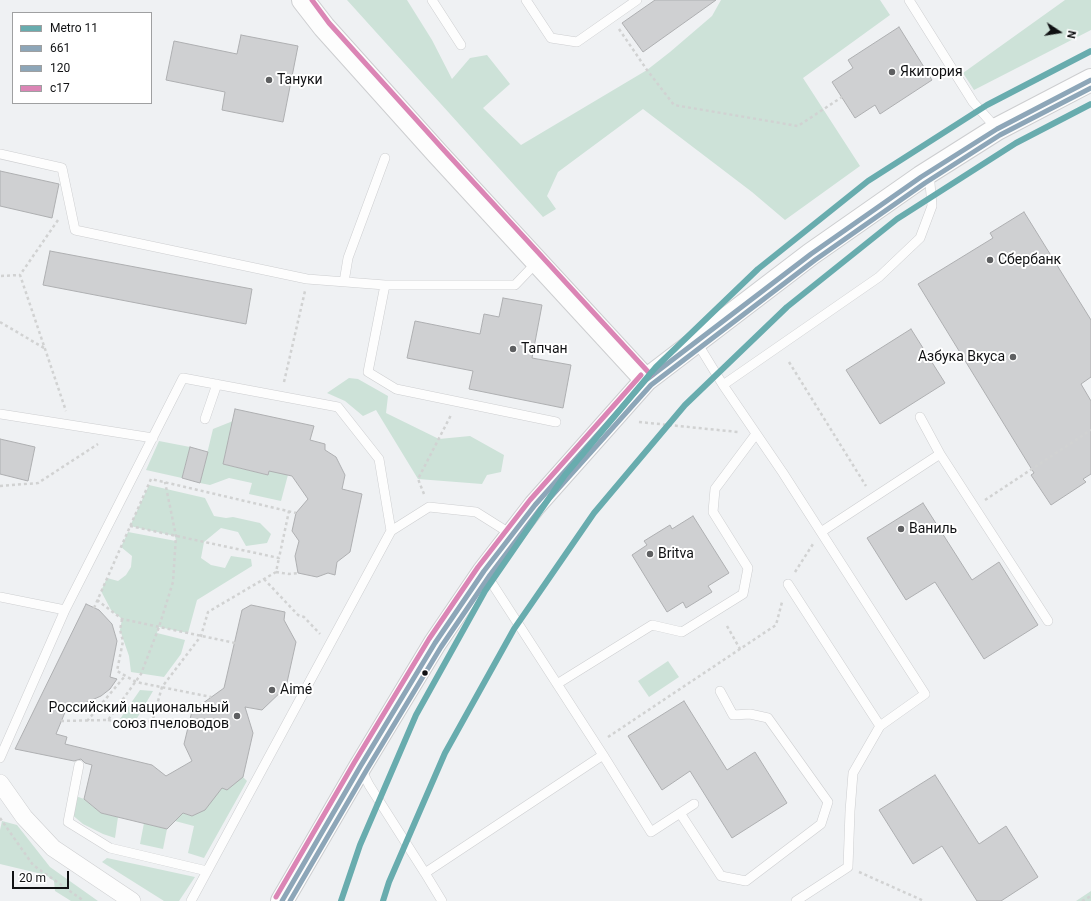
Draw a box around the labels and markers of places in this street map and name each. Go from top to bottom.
place label: Якитория [900,64,963,80]
marker: Якитория [887,67,897,77]
place label: Тануки [277,72,323,88]
marker: Тануки [264,75,274,85]
place label: Сбербанк [998,252,1061,268]
marker: Сбербанк [985,255,995,265]
place label: Тапчан [521,341,568,357]
marker: Тапчан [508,344,518,354]
place label: Азбука Вкуса [918,349,1005,365]
marker: Азбука Вкуса [1008,352,1018,362]
place label: Ваниль [909,521,957,537]
marker: Ваниль [896,524,906,534]
place label: Britva [658,546,694,562]
marker: Britva [645,549,655,559]
unlabelled marker [420,668,430,678]
place label: Aimé [280,682,312,698]
marker: Aimé [267,685,277,695]
place label: Российский национальный союз пчеловодов [48,700,229,732]
marker: Российский национальный союз пчеловодов [232,711,242,721]

